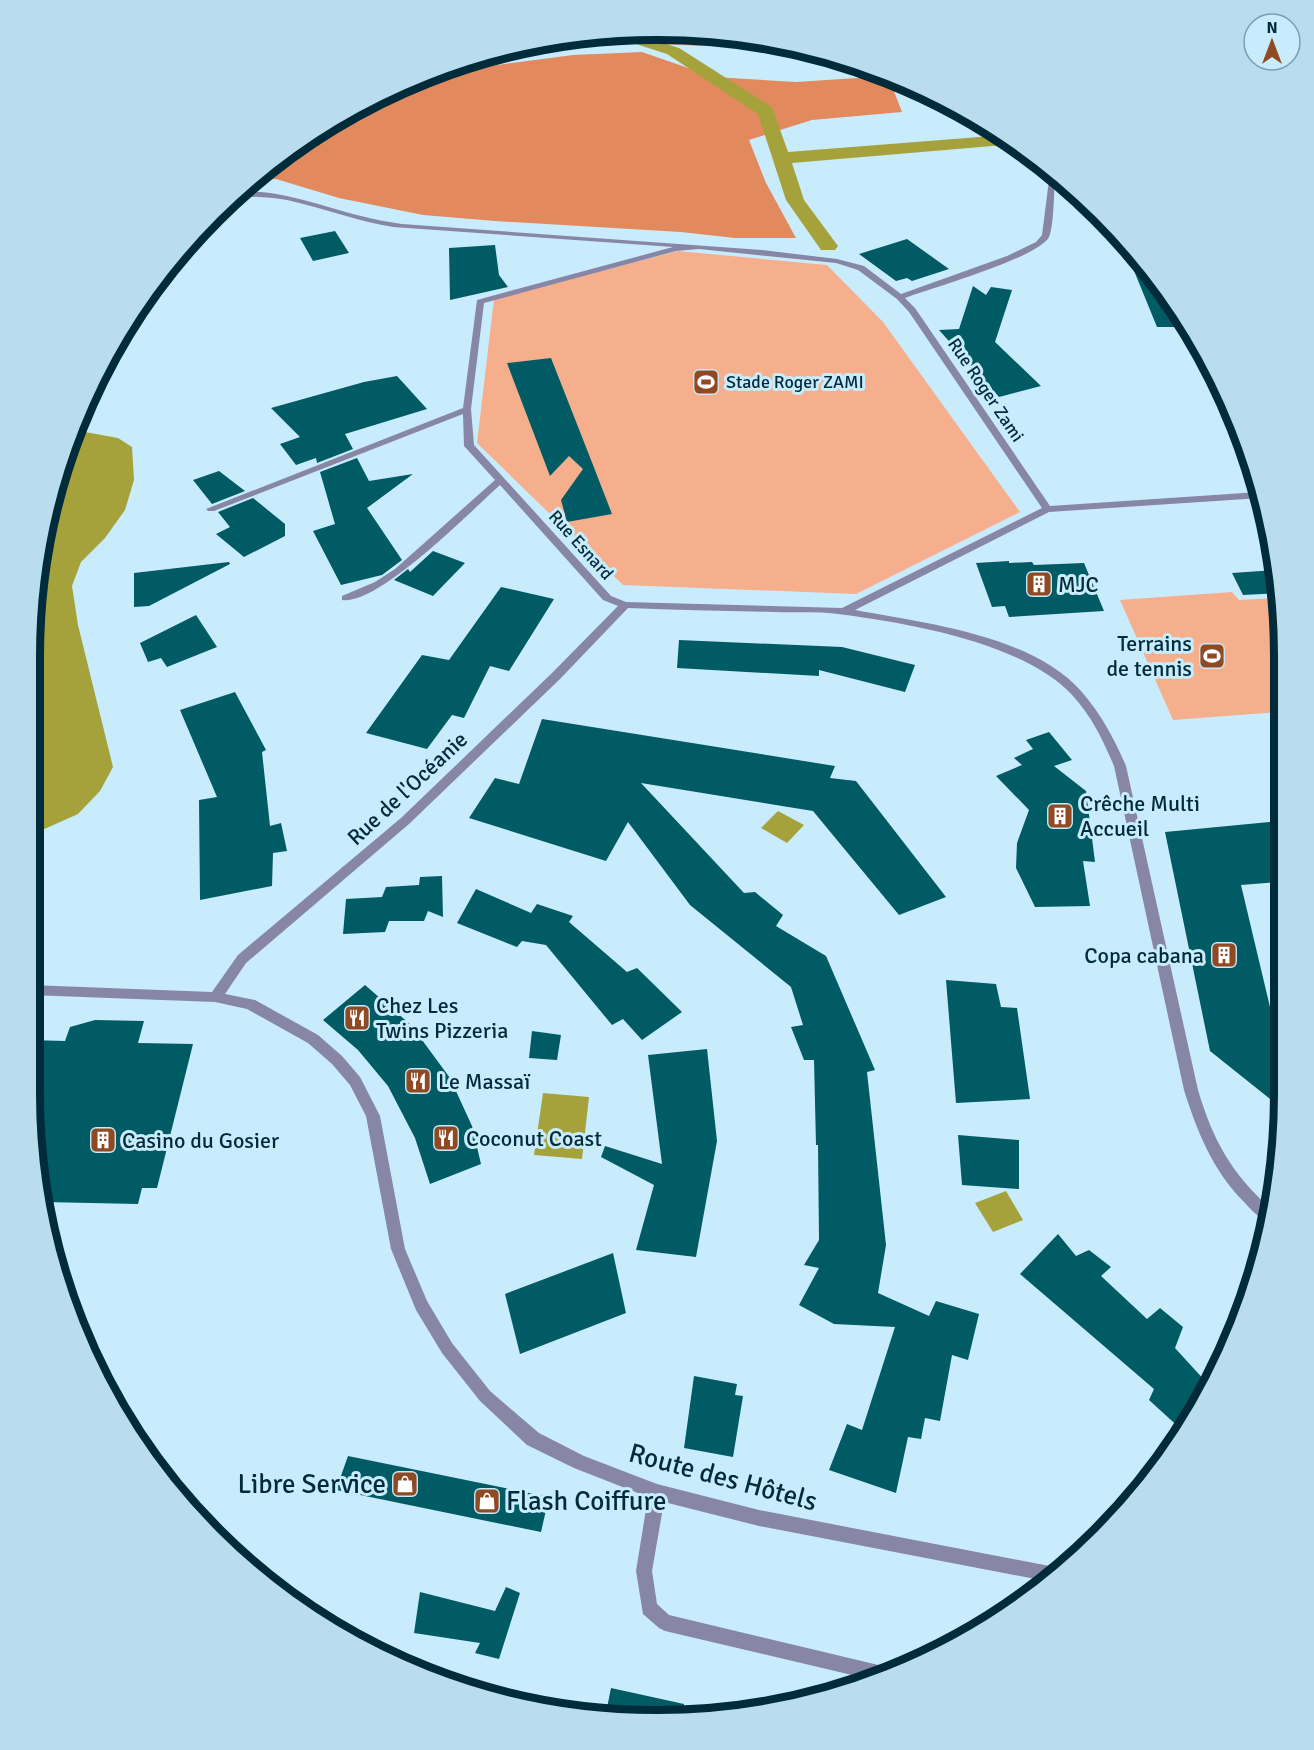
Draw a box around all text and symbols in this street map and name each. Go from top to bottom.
north arrow [1242,12,1302,72]
text: N [1266,18,1278,38]
street label: Rue Roger Zami [943,334,1029,446]
sports icon: Stade Roger ZAMI [691,367,721,397]
place label: Stade Roger ZAMI [726,371,864,393]
street label: Rue Esnard [544,506,618,584]
building icon: MJC [1024,569,1054,599]
place label: MJC [1058,571,1099,598]
place label: Terrains de tennis [1106,630,1192,682]
sports icon: Terrains de tennis [1197,641,1227,671]
street label: Rue de l'Océanie [342,726,473,851]
place label: Crêche Multi Accueil [1080,790,1200,842]
building icon: Crêche Multi Accueil [1045,801,1075,831]
building icon: Copa cabana [1209,940,1239,970]
place label: Copa cabana [1084,942,1204,969]
place label: Chez Les Twins Pizzeria [376,992,508,1044]
restaurant icon: Chez Les Twins Pizzeria [342,1003,372,1033]
restaurant icon: Le Massaï [403,1066,433,1096]
place label: Le Massaï [438,1068,531,1095]
restaurant icon: Coconut Coast [431,1123,461,1153]
building icon: Casino du Gosier [88,1125,118,1155]
place label: Coconut Coast [466,1125,602,1152]
place label: Casino du Gosier [122,1127,279,1154]
street label: Route des Hôtels [625,1437,821,1518]
place label: Libre Service [237,1468,386,1501]
shop icon: Libre Service [390,1469,420,1499]
place label: Flash Coiffure [506,1485,667,1518]
shop icon: Flash Coiffure [472,1486,502,1516]

